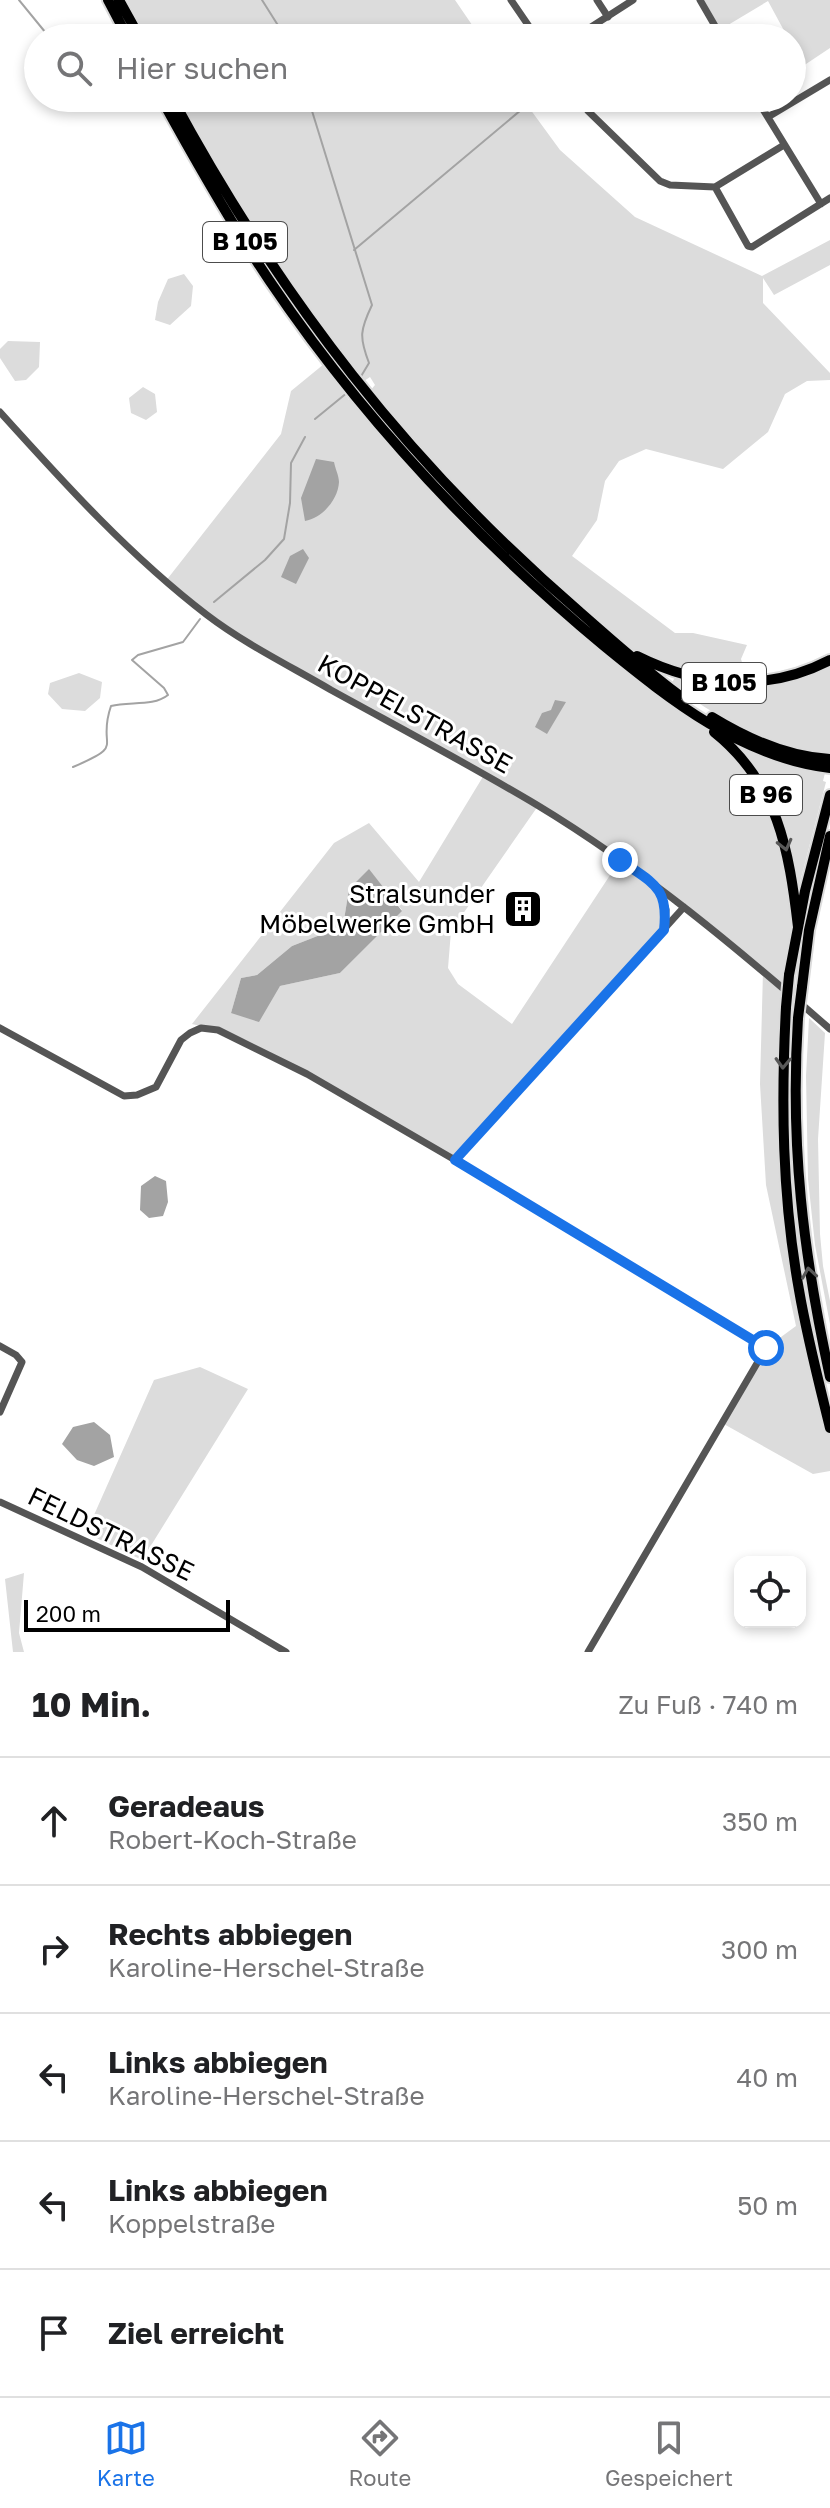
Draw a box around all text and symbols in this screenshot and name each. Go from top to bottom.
search box [24,24,806,112]
icon: search [52,46,96,90]
text: Hier suchen [116,50,288,86]
road number: B 105 [203,222,287,262]
street label: KOPPELSTRASSE [313,647,518,780]
road number: B 105 [682,663,766,703]
road number: B 96 [730,775,802,815]
one-way arrow [776,837,793,851]
route end [602,842,638,878]
place label: Stralsunder Möbelwerke GmbH [259,878,495,939]
building icon: Stralsunder Möbelwerke GmbH [502,888,544,930]
one-way arrow [775,1057,792,1070]
one-way arrow [801,1267,818,1280]
route start [748,1330,784,1366]
street label: FELDSTRASSE [23,1480,199,1587]
map controls [734,1556,806,1628]
button: locate [734,1556,806,1628]
scale bar [24,1596,230,1632]
text: 200 m [36,1600,101,1627]
text: 10 Min. [32,1684,151,1724]
text: Zu Fuß · 740 m [618,1689,798,1720]
text: Geradeaus [108,1788,265,1824]
icon: ahead [32,1799,76,1843]
text: 350 m [722,1806,798,1837]
text: Robert-Koch-Straße [108,1824,357,1855]
text: Rechts abbiegen [108,1916,352,1952]
icon: right [32,1927,76,1971]
text: 300 m [721,1934,798,1965]
text: Karoline-Herschel-Straße [108,1952,425,1983]
text: Links abbiegen [108,2044,328,2080]
icon: left [32,2055,76,2099]
text: 40 m [737,2062,798,2093]
text: Karoline-Herschel-Straße [108,2080,425,2111]
text: Links abbiegen [108,2172,328,2208]
icon: left [32,2183,76,2227]
text: 50 m [737,2190,798,2221]
text: Koppelstraße [108,2208,275,2239]
icon: arrive [32,2311,76,2355]
text: Ziel erreicht [108,2315,284,2351]
tab: Karte [97,2416,155,2491]
tab: Route [348,2416,411,2491]
tab: Gespeichert [605,2416,733,2491]

